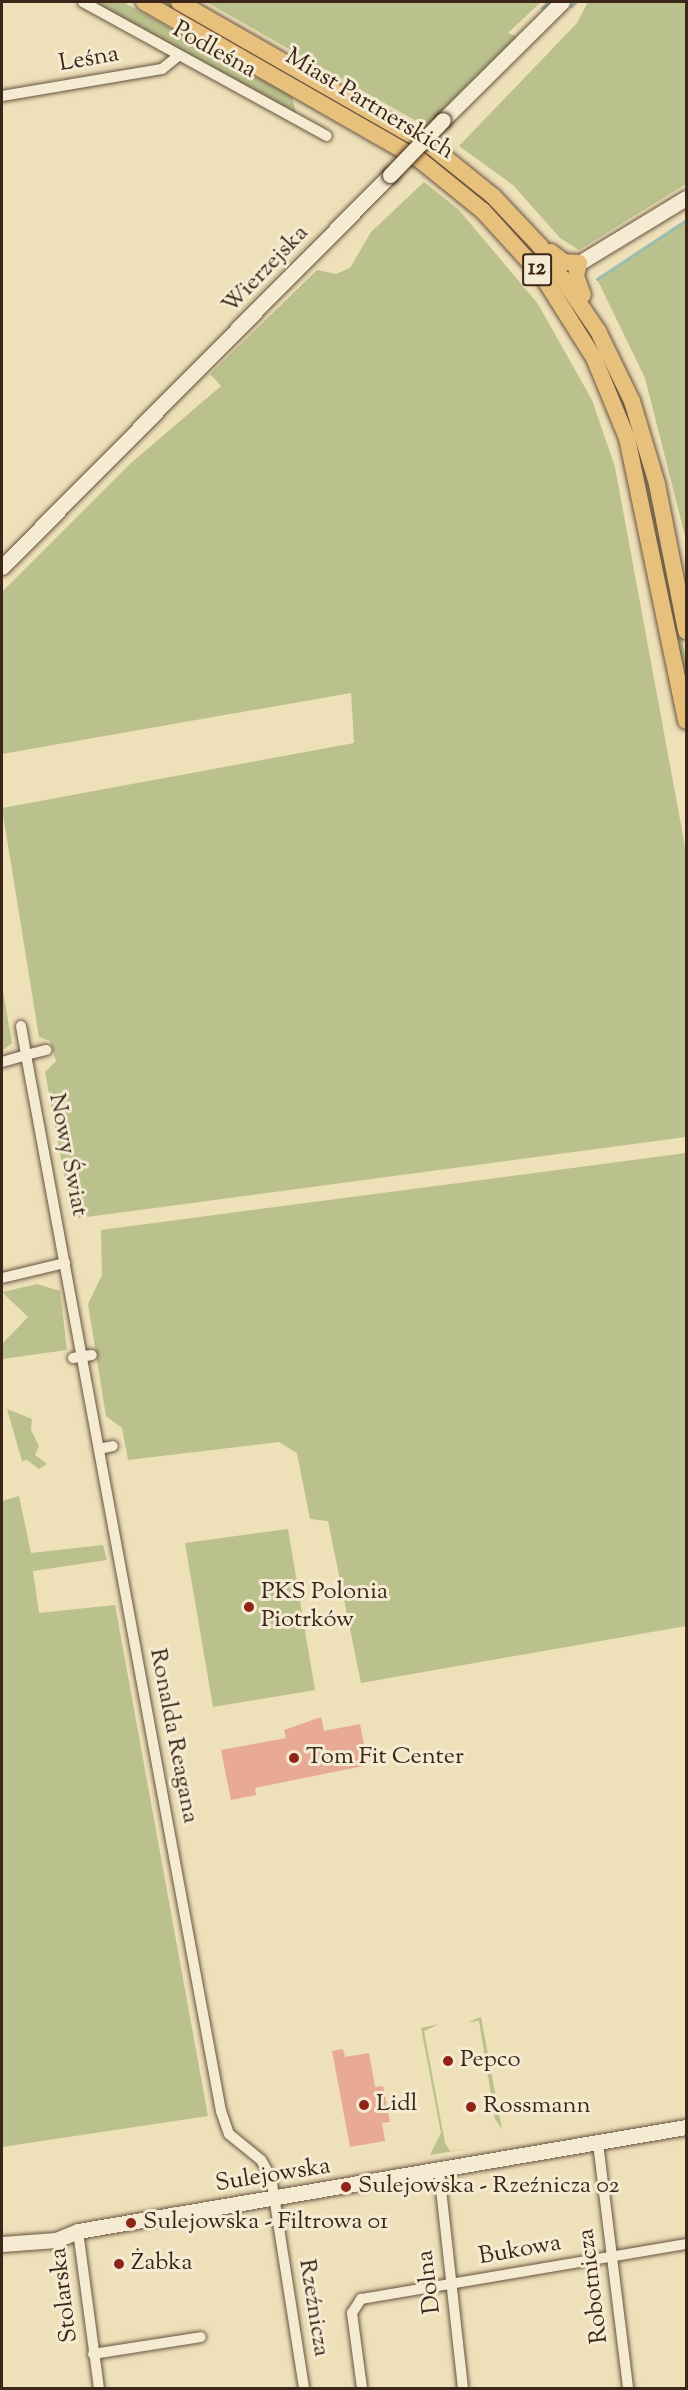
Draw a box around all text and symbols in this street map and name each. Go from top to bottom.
street label: Podleśna [167,16,261,86]
street label: Leśna [57,41,121,79]
street label: Miast Partnerskich [279,43,459,167]
street label: Wierzejska [217,220,315,320]
road number: 12 [522,251,552,289]
street label: Nowy Świat [41,1091,93,1219]
place label: PKS Polonia Piotrków [261,1579,388,1635]
marker: PKS Polonia Piotrków [242,1600,256,1614]
street label: Ronalda Reagana [142,1646,204,1826]
place label: Tom Fit Center [306,1744,464,1772]
marker: Tom Fit Center [287,1751,301,1765]
place label: Pepco [460,2047,521,2075]
marker: Pepco [441,2054,455,2068]
place label: Lidl [376,2091,417,2119]
place label: Rossmann [483,2093,591,2121]
marker: Lidl [357,2098,371,2112]
marker: Rossmann [464,2100,478,2114]
street label: Sulejowska [213,2153,333,2199]
place label: Sulejowska - Rzeźnicza 02 [358,2173,620,2201]
marker: Sulejowska - Rzeźnicza 02 [339,2180,353,2194]
place label: Sulejowska - Filtrowa 01 [143,2209,388,2237]
marker: Sulejowska - Filtrowa 01 [124,2216,138,2230]
street label: Robotnicza [573,2227,615,2345]
street label: Bukowa [477,2230,563,2272]
street label: Stolarska [45,2246,85,2344]
street label: Dolna [412,2249,448,2315]
place label: Żabka [131,2250,192,2278]
marker: Żabka [112,2257,126,2271]
street label: Rzeźnicza [291,2257,335,2359]

